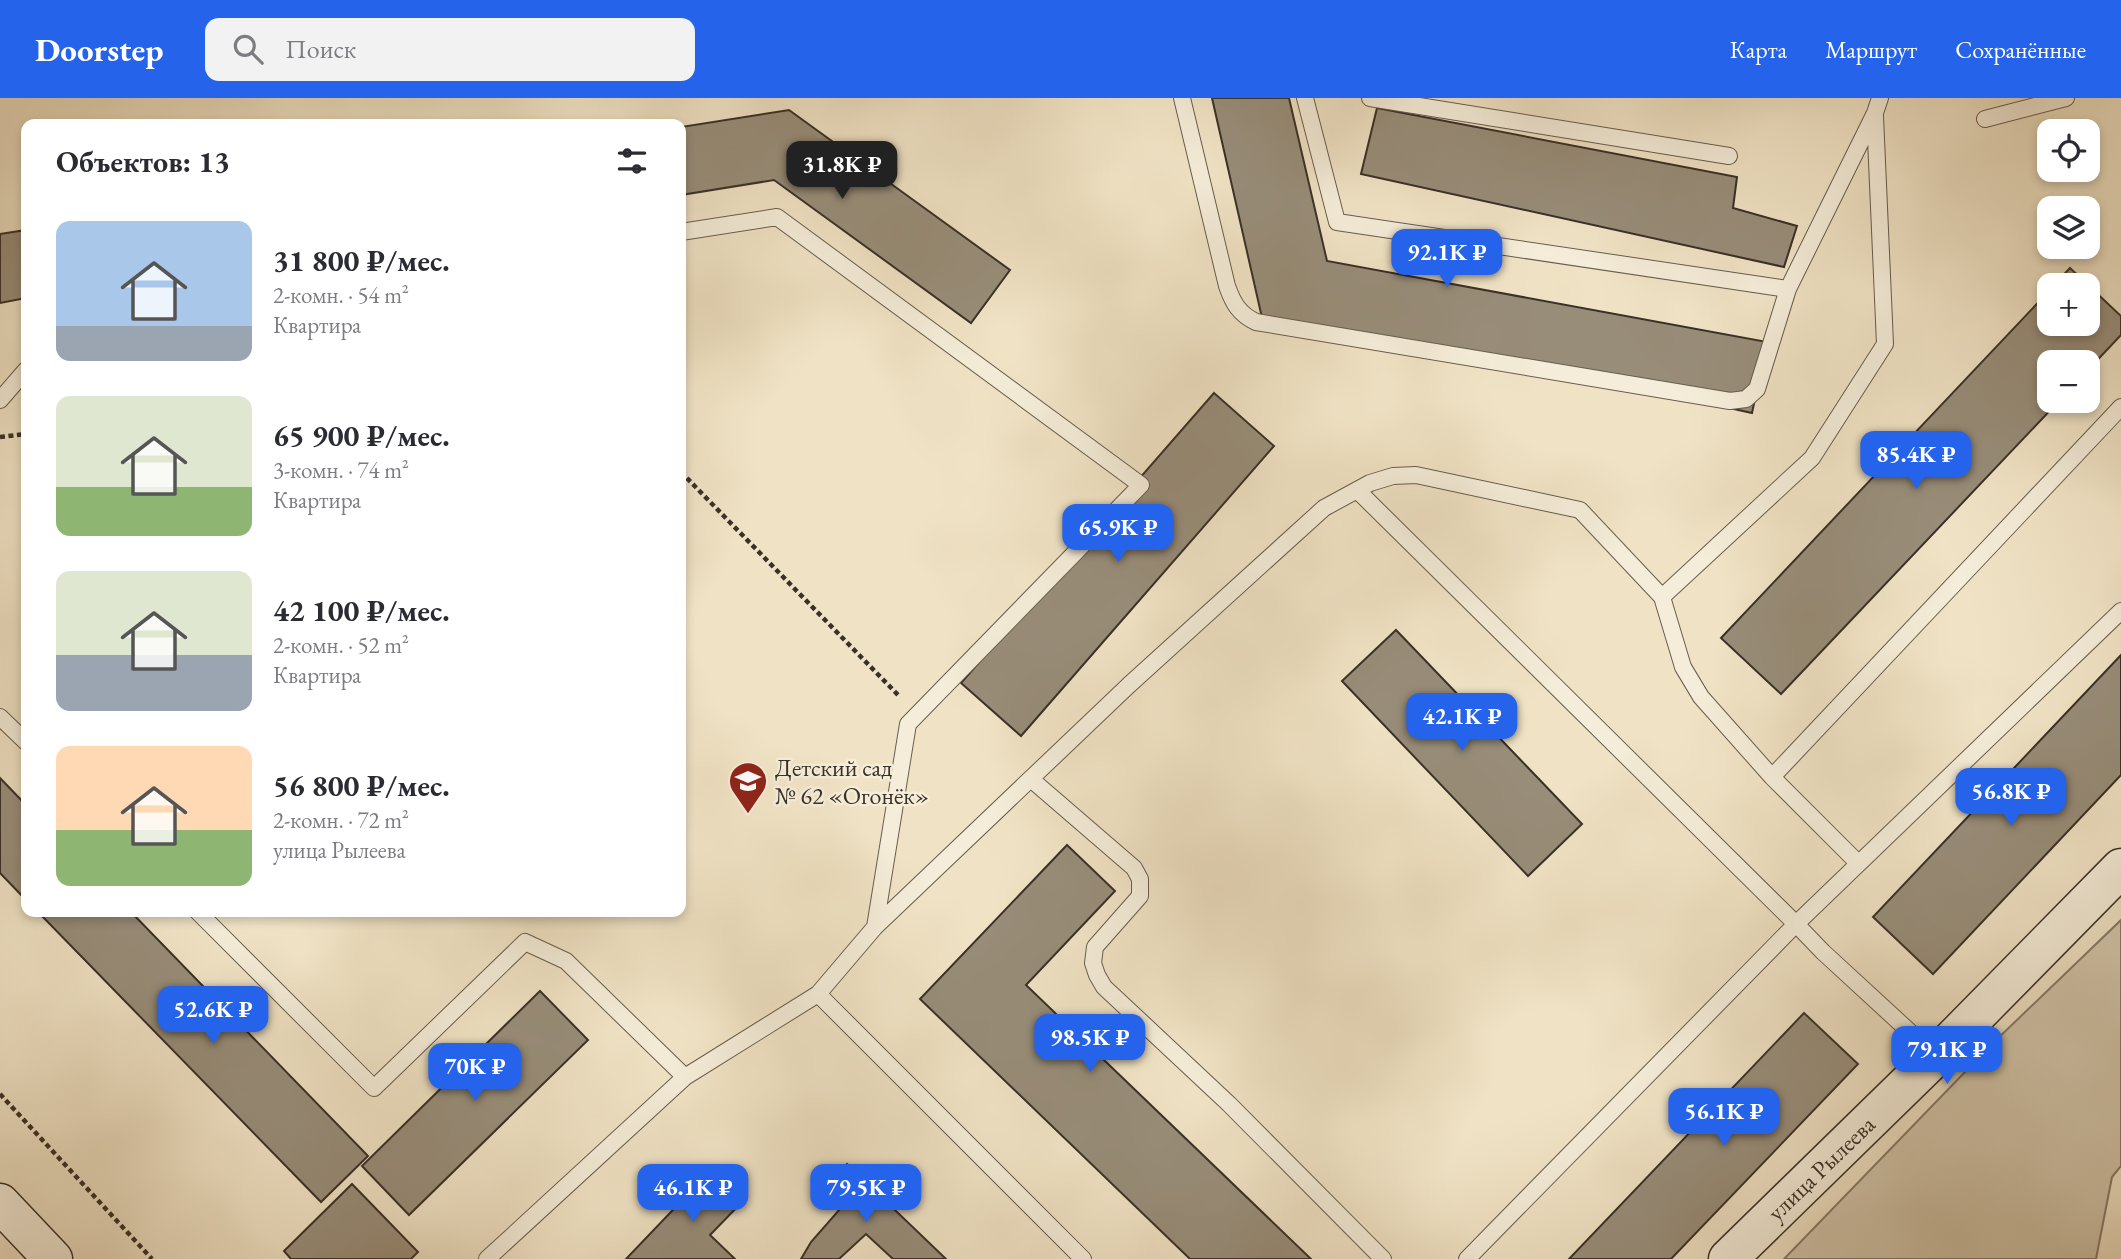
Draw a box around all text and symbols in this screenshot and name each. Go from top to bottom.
search box [205,18,695,81]
text: Doorstep [35,28,163,71]
icon: search [229,30,267,68]
text: Поиск [285,32,356,66]
text: Карта [1730,34,1787,65]
text: Маршрут [1825,34,1917,65]
text: Сохранённые [1955,34,2086,65]
map controls [2037,119,2100,413]
button: locate [2037,119,2100,182]
pin: 31.8K ₽ [777,141,907,201]
text: Объектов: 13 [56,142,230,181]
icon: filters [613,142,651,180]
text: 31.8K ₽ [802,149,882,179]
button: layers [2037,196,2100,259]
pin: 92.1K ₽ [1382,230,1512,289]
text: 92.1K ₽ [1407,237,1487,267]
text: 31 800 ₽/мес. [273,241,450,280]
icon: home [112,249,196,333]
button: + [2037,273,2100,336]
text: 2-комн. · 54 m² [273,280,409,310]
text: Квартира [273,310,361,340]
button: − [2037,350,2100,413]
text: 65 900 ₽/мес. [273,416,450,455]
icon: home [112,424,196,508]
pin: 85.4K ₽ [1851,432,1981,491]
text: 85.4K ₽ [1876,439,1956,469]
text: 3-комн. · 74 m² [273,455,409,485]
text: Квартира [273,485,361,515]
pin: 65.9K ₽ [1053,504,1183,564]
text: 65.9K ₽ [1078,512,1158,542]
text: 42 100 ₽/мес. [273,591,450,630]
icon: home [112,599,196,683]
text: 2-комн. · 52 m² [273,630,409,660]
text: Квартира [273,660,361,690]
pin: 42.1K ₽ [1397,694,1527,753]
text: 42.1K ₽ [1422,701,1502,731]
place label: Детский сад № 62 «Огонёк» [775,752,929,811]
school or university icon: Детский сад № 62 «Огонёк» [727,760,769,815]
text: 56 800 ₽/мес. [273,766,450,805]
pin: 56.8K ₽ [1946,768,2076,828]
icon: home [112,774,196,858]
text: 56.8K ₽ [1971,776,2051,806]
text: 2-комн. · 72 m² [273,805,409,835]
text: улица Рылеева [273,835,406,865]
pin: 52.6K ₽ [148,986,278,1046]
text: 52.6K ₽ [173,994,253,1024]
pin: 98.5K ₽ [1025,1014,1155,1074]
text: 98.5K ₽ [1050,1022,1130,1052]
pin: 79.1K ₽ [1882,1026,2012,1086]
text: 79.1K ₽ [1907,1034,1987,1064]
pin: 70K ₽ [426,1044,524,1103]
text: 70K ₽ [444,1051,506,1081]
pin: 56.1K ₽ [1659,1088,1789,1148]
text: 56.1K ₽ [1684,1096,1764,1126]
street label: улица Рылеева [1760,1108,1882,1227]
pin: 46.1K ₽ [628,1164,758,1224]
pin: 79.5K ₽ [801,1164,931,1224]
text: 46.1K ₽ [653,1172,733,1202]
text: 79.5K ₽ [826,1172,906,1202]

